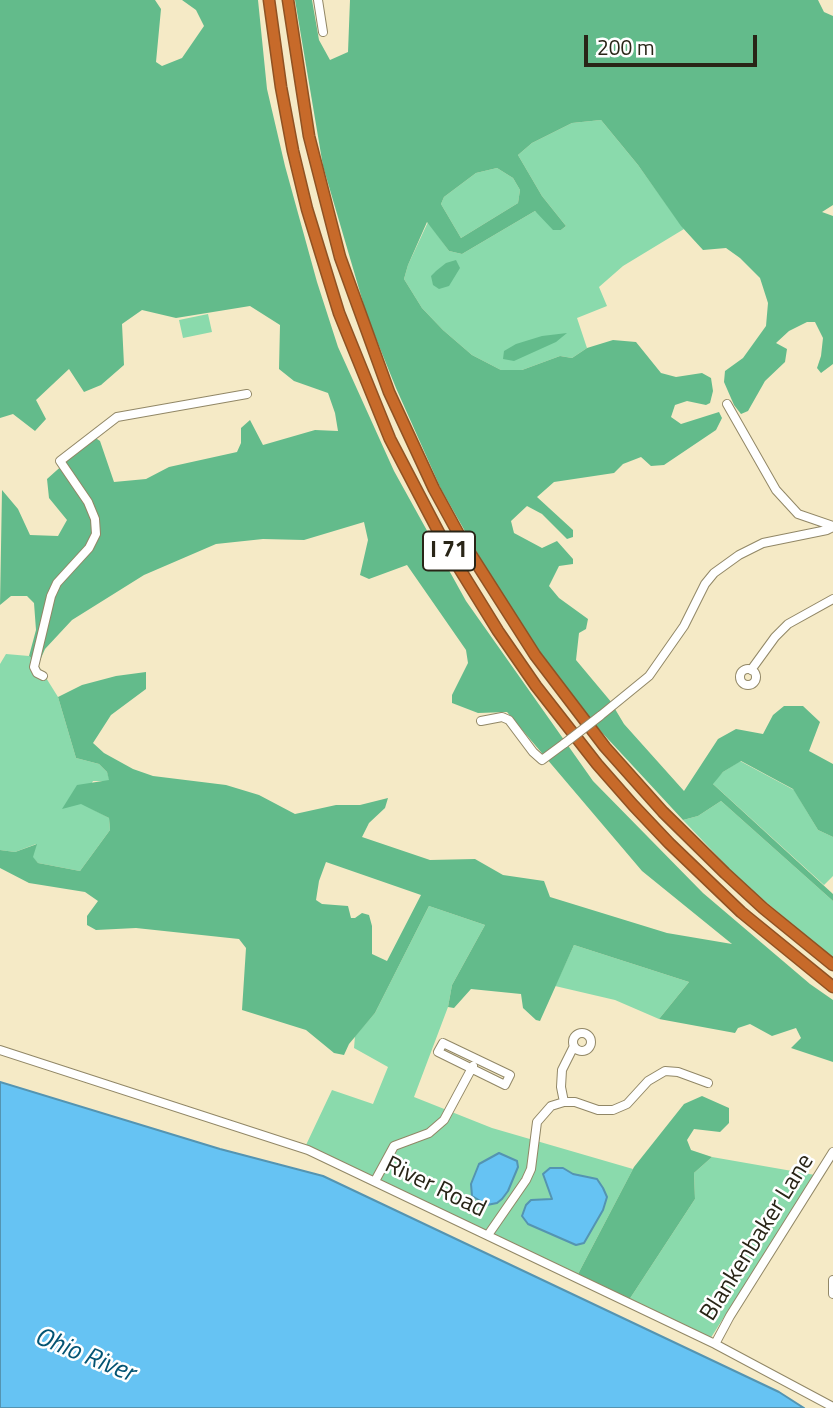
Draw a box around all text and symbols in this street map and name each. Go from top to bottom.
scale bar [588,21,761,65]
text: 200 m [597,31,654,63]
road number: I 71 [423,531,475,570]
street label: Blankenbaker Lane [695,1149,821,1327]
street label: River Road [380,1151,490,1225]
water label: Ohio River [30,1322,138,1390]

